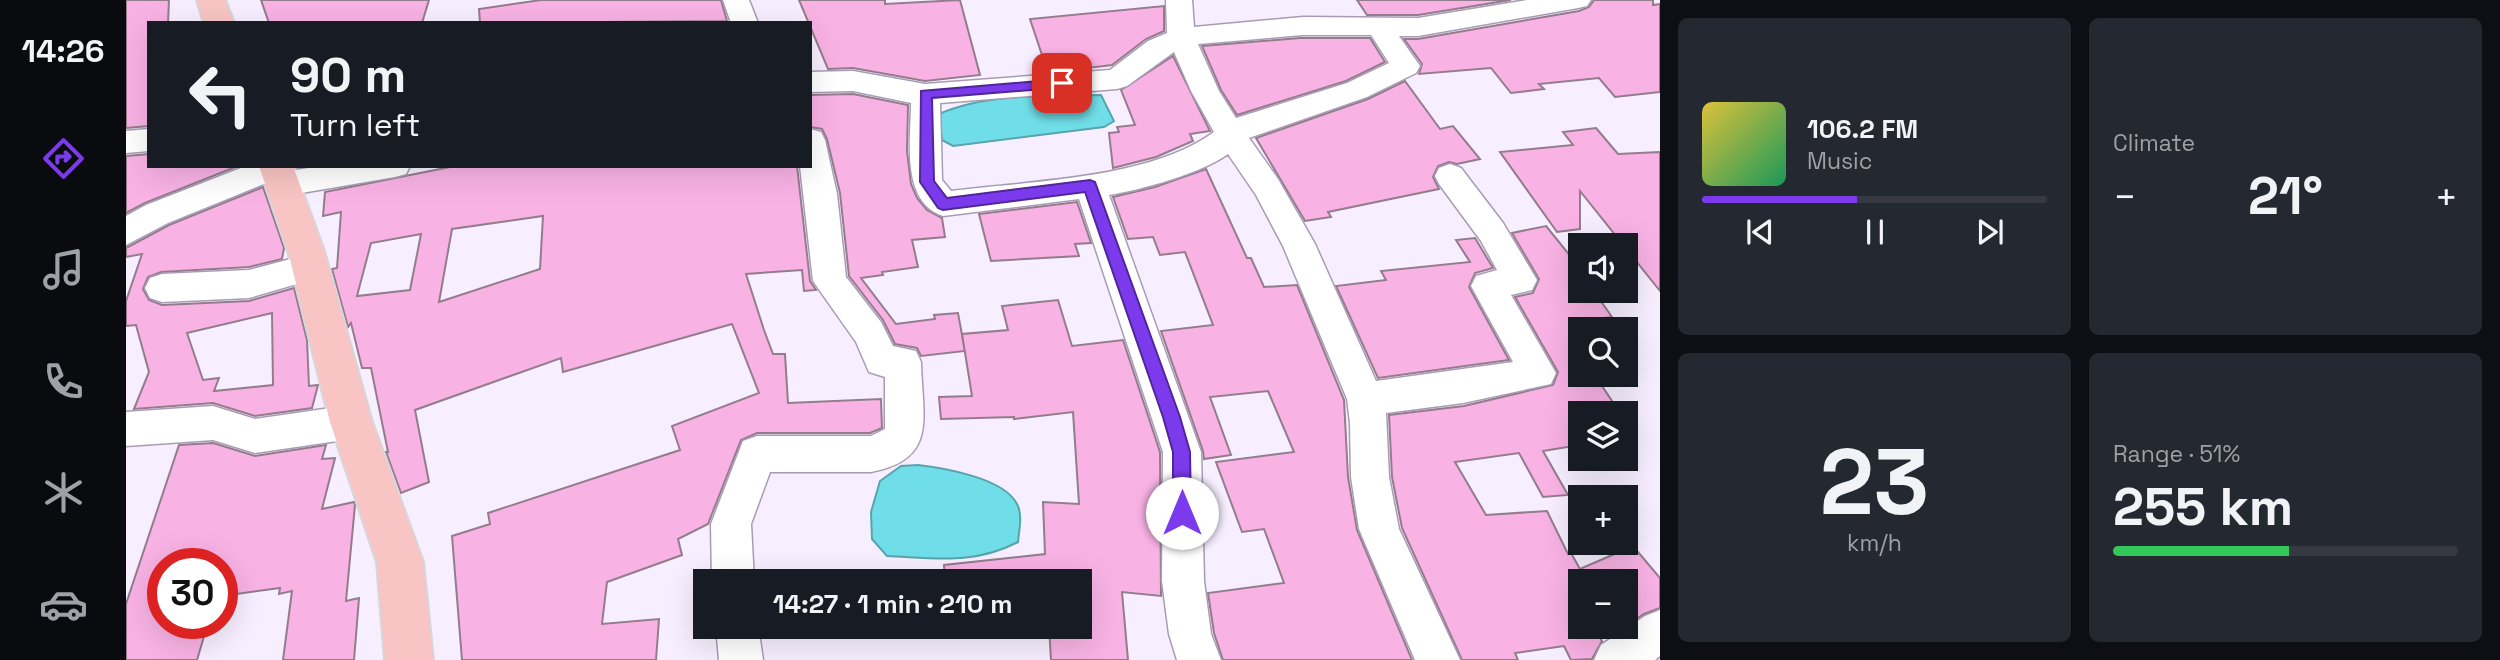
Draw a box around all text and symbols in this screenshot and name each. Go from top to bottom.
text: 14:26 [21,31,105,71]
text: 90 m [290,44,406,106]
icon: left [175,49,266,140]
pin [1032,53,1092,113]
icon: arrive [1043,64,1081,102]
text: Turn left [290,105,420,145]
text: 106.2 FM [1807,112,1918,146]
text: Climate [2113,128,2195,158]
icon: directions [39,134,88,183]
text: Music [1807,146,1872,176]
text: 21° [2248,163,2323,229]
text: − [2113,173,2137,221]
text: + [2434,173,2458,221]
icon: previous [1741,213,1779,251]
icon: pause [1856,213,1894,251]
icon: next [1971,213,2009,251]
map controls [1568,233,1638,639]
button: sound [1568,233,1638,303]
icon: music [39,245,88,294]
button: search [1568,317,1638,387]
icon: phone [39,357,88,406]
button: layers [1568,401,1638,471]
text: 23 [1820,424,1929,541]
text: Range · 51% [2113,439,2240,469]
icon: climate [39,468,88,517]
text: 255 km [2113,474,2293,540]
position arrow [1145,476,1219,550]
button: + [1568,485,1638,555]
text: km/h [1847,528,1902,558]
speed limit sign: 30 [147,548,238,639]
button: − [1568,569,1638,639]
icon: car [39,580,88,629]
text: 14:27 · 1 min · 210 m [773,587,1012,621]

